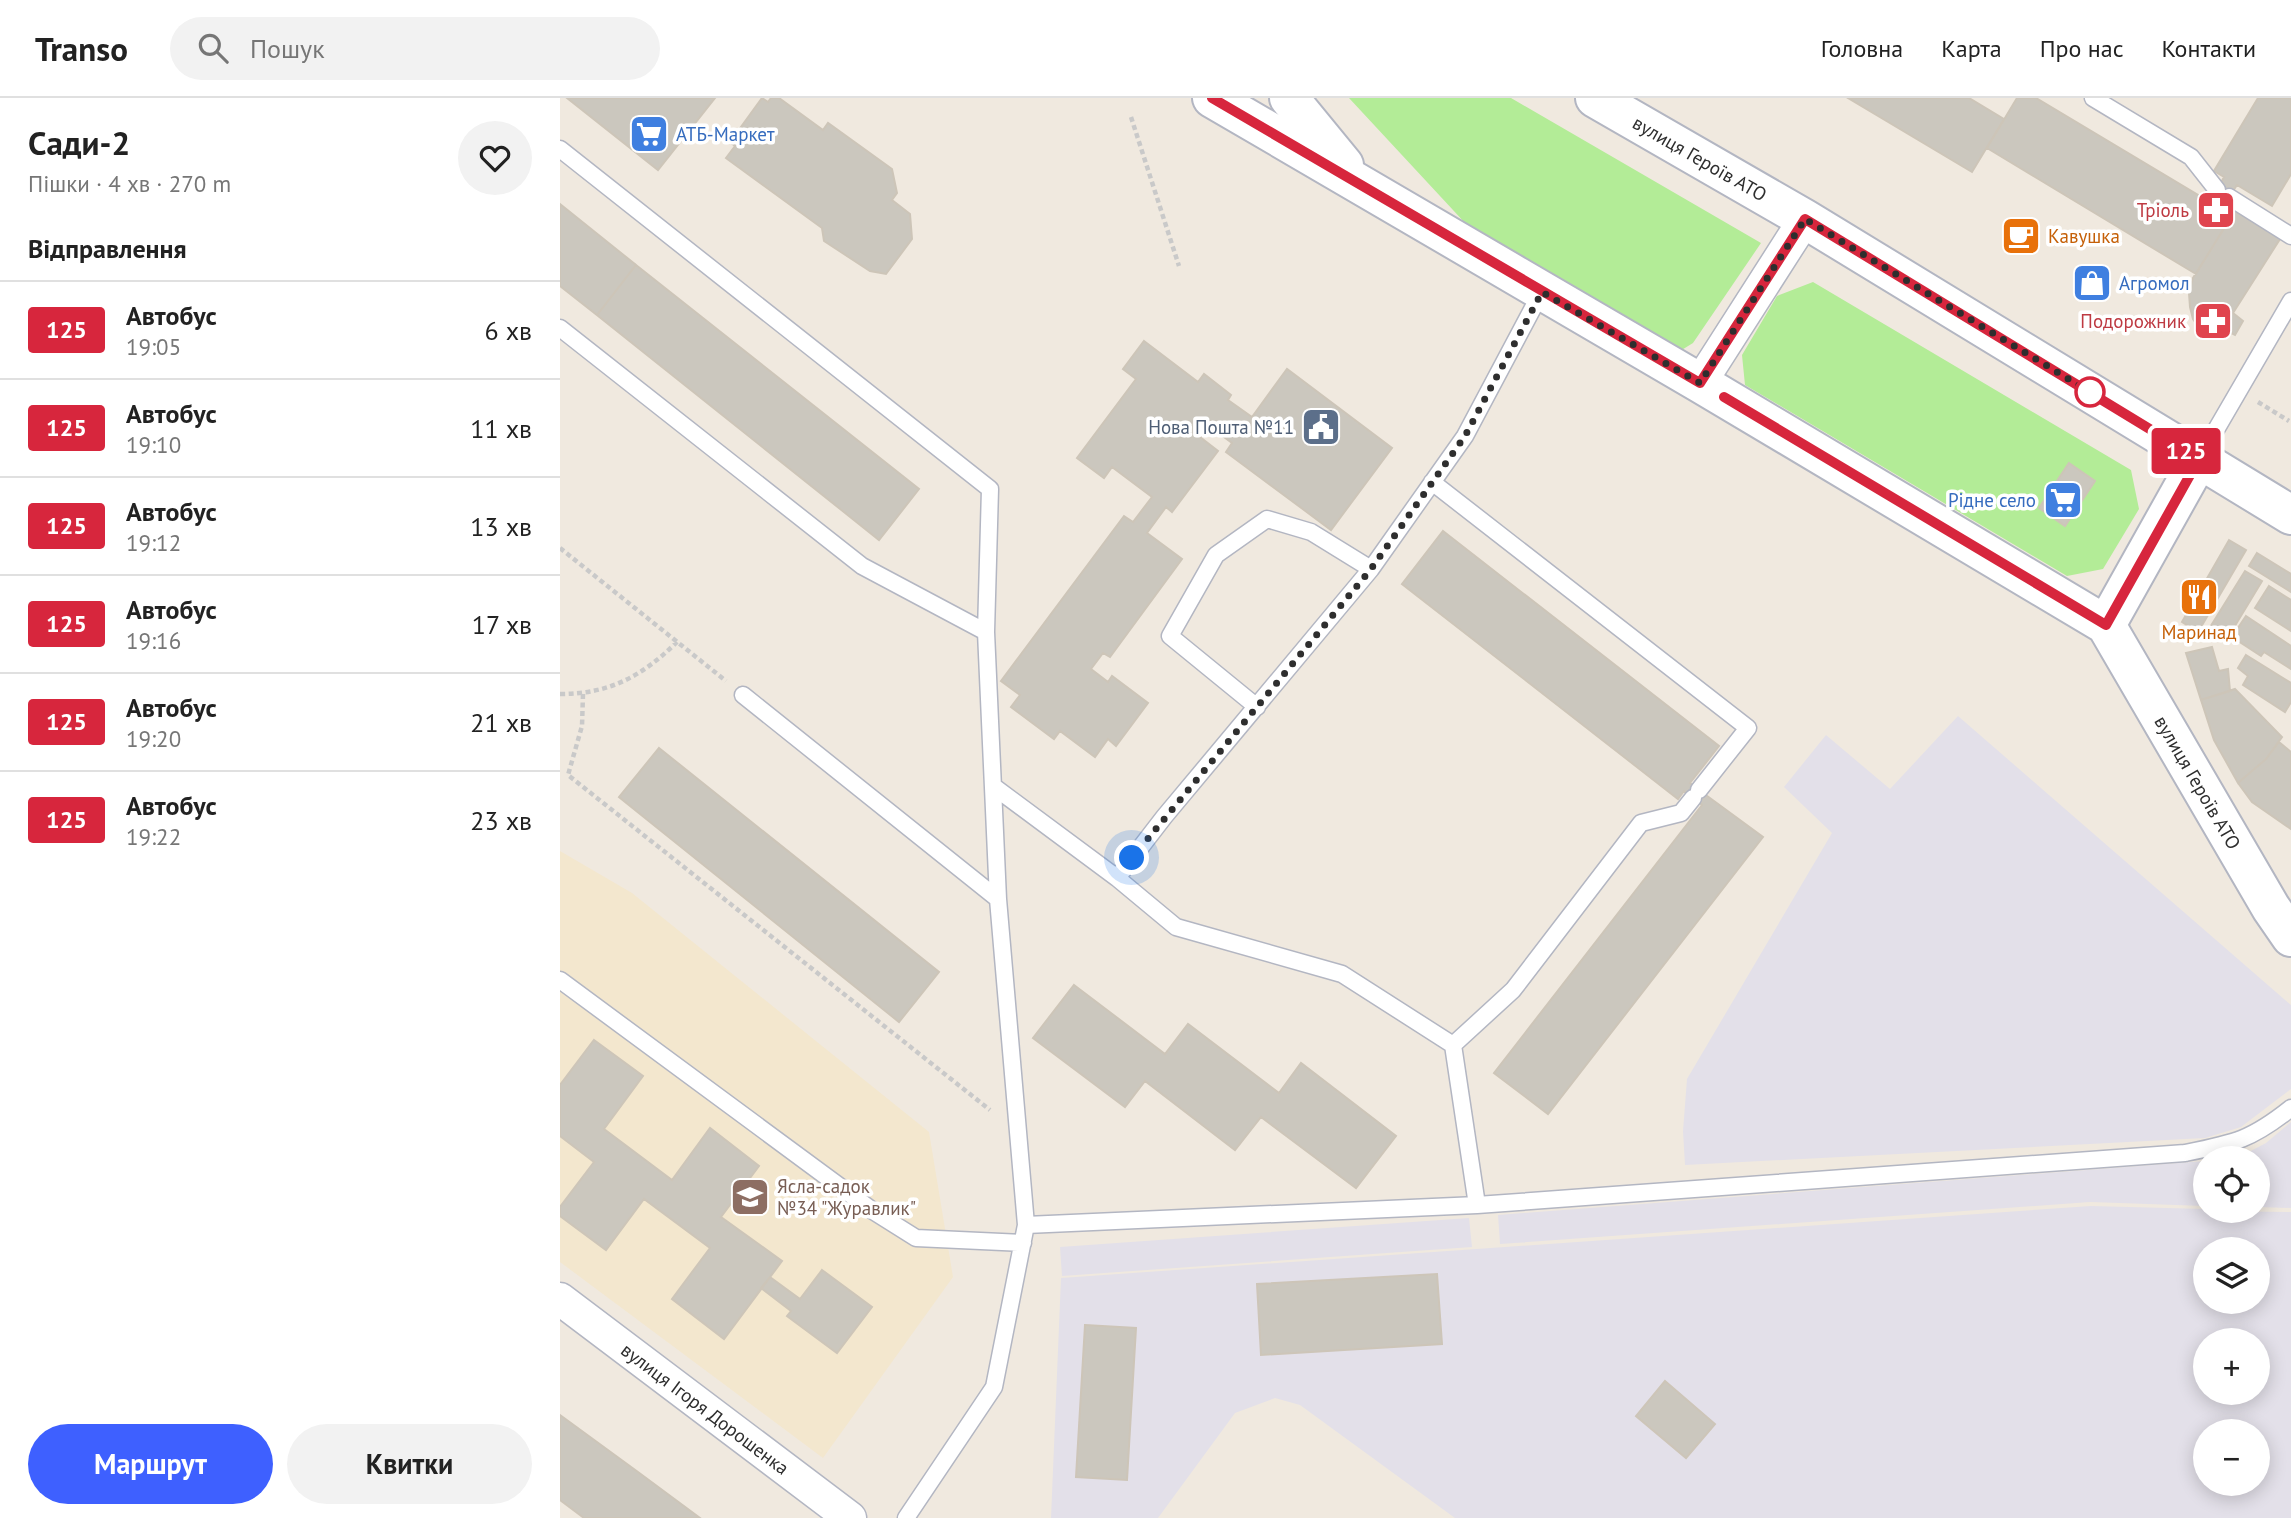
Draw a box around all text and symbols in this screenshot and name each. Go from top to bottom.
search box [170,17,660,80]
text: Transo [35,27,128,70]
icon: search [194,29,232,67]
text: Пошук [250,32,325,65]
text: Головна [1821,33,1903,64]
text: Карта [1941,33,2002,64]
text: Про нас [2040,33,2124,64]
text: Контакти [2162,33,2256,64]
street label: вулиця Героїв АТО [1629,110,1771,206]
supermarket icon: АТБ-Маркет [628,113,670,155]
text: Сади-2 [28,121,130,164]
button: heart [458,121,532,195]
place label: АТБ-Маркет [676,122,775,146]
text: Пішки · 4 хв · 270 m [28,169,231,198]
pharmacy icon: Тріоль [2195,189,2237,231]
place label: Тріоль [2137,198,2189,222]
cafe icon: Кавушка [2000,215,2042,257]
place label: Кавушка [2048,224,2120,248]
text: Відправлення [28,232,187,265]
shop icon: Агромол [2071,262,2113,304]
place label: Агромол [2119,271,2189,295]
text: Автобус [126,299,217,332]
pharmacy icon: Подорожник [2192,300,2234,342]
place label: Подорожник [2080,309,2186,333]
text: 125 [46,314,87,345]
text: 6 хв [485,314,532,347]
text: 19:05 [126,332,181,361]
unlabelled marker [2075,377,2105,407]
text: Автобус [126,397,217,430]
public building icon: Нова Пошта №11 [1300,406,1342,448]
text: 125 [46,412,87,443]
text: 11 хв [470,412,532,445]
place label: Нова Пошта №11 [1148,415,1294,439]
line badge: 125 [2146,428,2226,474]
text: 19:10 [126,430,181,459]
text: 125 [2166,435,2206,466]
supermarket icon: Рідне село [2042,479,2084,521]
place label: Рідне село [1948,488,2036,512]
text: Автобус [126,495,217,528]
text: 125 [46,510,87,541]
text: 13 хв [470,510,532,543]
text: 19:12 [126,528,181,557]
restaurant icon: Маринад [2178,576,2220,618]
text: Автобус [126,593,217,626]
text: 125 [46,608,87,639]
text: 17 хв [472,608,532,641]
place label: Маринад [2161,620,2237,644]
text: 19:16 [126,626,181,655]
text: Автобус [126,691,217,724]
text: 125 [46,706,87,737]
text: 21 хв [470,706,532,739]
street label: вулиця Героїв АТО [2149,711,2246,854]
text: 19:20 [126,724,181,753]
text: Автобус [126,789,217,822]
text: 125 [46,804,87,835]
text: 23 хв [470,804,532,837]
text: 19:22 [126,822,181,851]
your location [1114,840,1149,875]
map controls [2193,1146,2270,1496]
button: locate [2193,1146,2270,1223]
place label: Ясла-садок №34 "Журавлик" [777,1174,916,1220]
school or university icon: Ясла-садок №34 "Журавлик" [729,1176,771,1218]
button: layers [2193,1237,2270,1314]
button: + [2193,1328,2270,1405]
street label: вулиця Ігоря Дорошенка [617,1338,794,1480]
button: − [2193,1419,2270,1496]
button: Маршрут [28,1424,273,1504]
button: Квитки [287,1424,532,1504]

